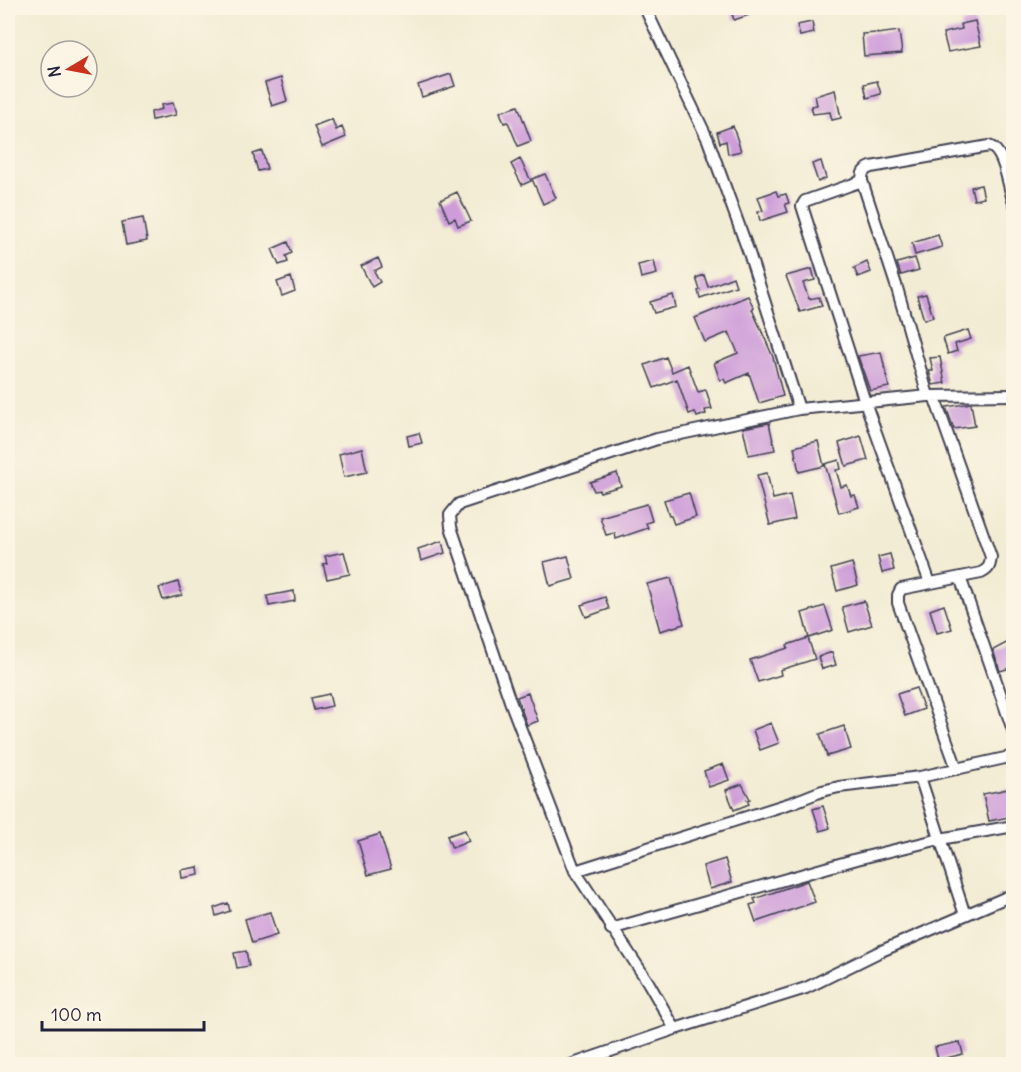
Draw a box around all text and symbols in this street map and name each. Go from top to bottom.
north arrow [39,39,99,99]
text: N [43,64,65,79]
scale bar [42,994,204,1032]
text: 100 m [51,1003,102,1026]

